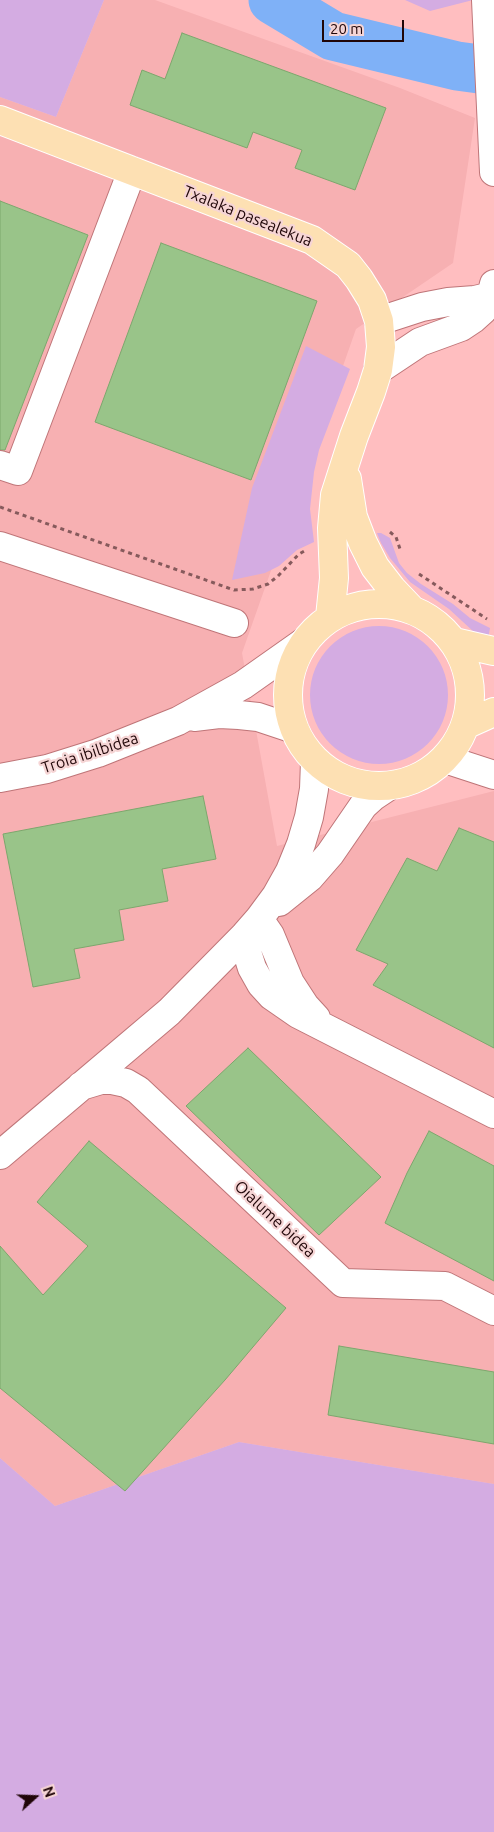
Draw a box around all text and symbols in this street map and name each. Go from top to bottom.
scale bar [324,10,406,42]
text: 20 m [330,20,363,37]
street label: Txalaka pasealekua [181,181,315,251]
street label: Troia ibilbidea [39,728,141,778]
street label: Oialume bidea [230,1177,320,1261]
north arrow [10,1772,60,1822]
text: N [40,1784,58,1800]

